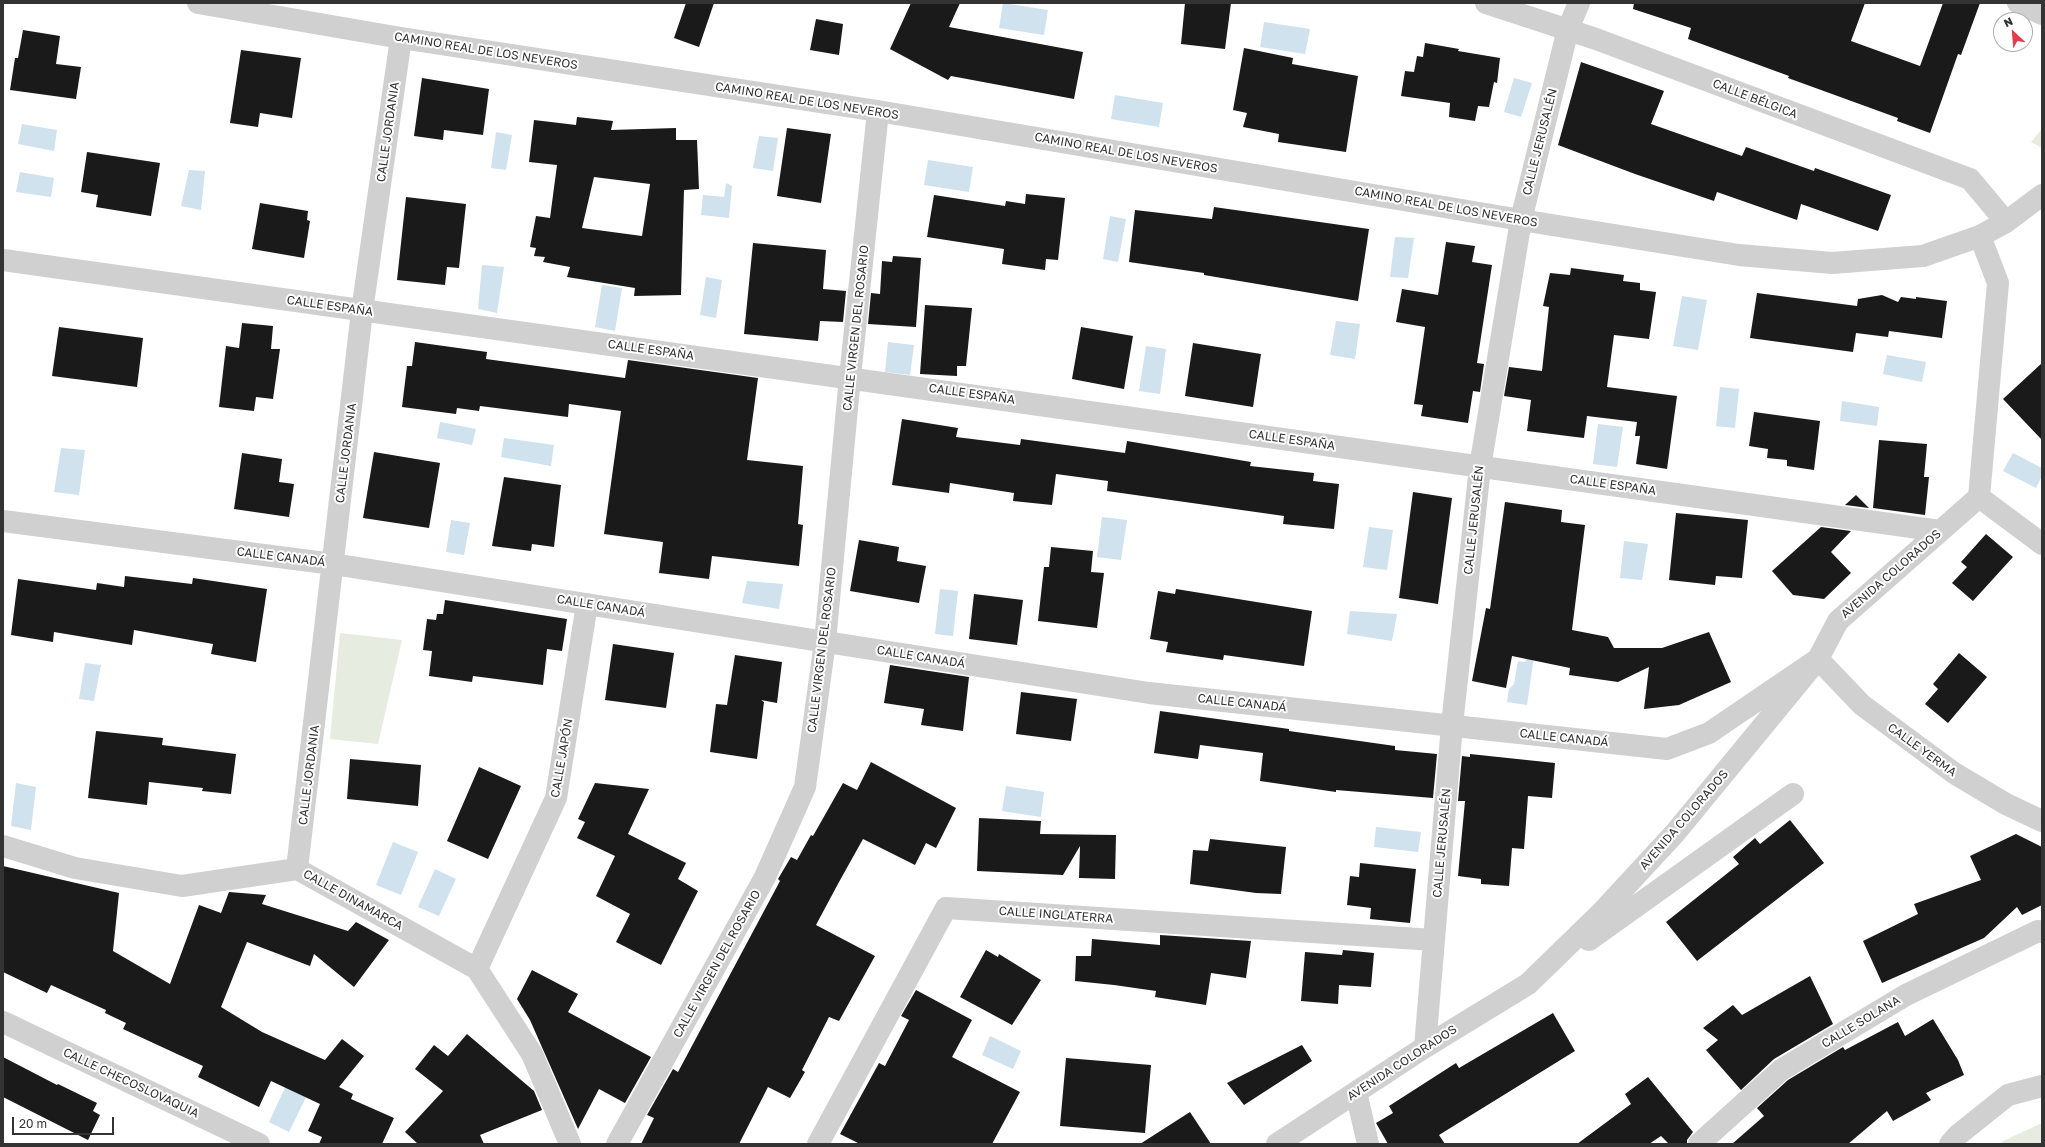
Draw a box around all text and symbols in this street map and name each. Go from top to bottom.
north arrow [1993,12,2033,52]
text: N [2001,14,2015,29]
street label: CAMINO REAL DE LOS NEVEROS [393,29,579,73]
street label: CALLE BÉLGICA [1710,76,1800,122]
street label: CAMINO REAL DE LOS NEVEROS [714,79,900,123]
street label: CALLE JORDANIA [374,81,402,183]
street label: CALLE JERUSALÉN [1520,87,1560,197]
street label: CAMINO REAL DE LOS NEVEROS [1033,130,1219,176]
street label: CAMINO REAL DE LOS NEVEROS [1353,184,1539,230]
street label: CALLE VIRGEN DEL ROSARIO [840,244,872,412]
street label: CALLE ESPAÑA [286,293,374,319]
street label: CALLE ESPAÑA [607,337,695,363]
street label: CALLE ESPAÑA [928,381,1016,407]
street label: CALLE JORDANIA [333,402,359,504]
street label: CALLE ESPAÑA [1248,427,1336,453]
street label: CALLE JERUSALÉN [1461,465,1487,575]
street label: CALLE ESPAÑA [1569,472,1657,498]
street label: AVENIDA COLORADOS [1838,527,1944,621]
street label: CALLE CANADÁ [236,544,326,570]
street label: CALLE VIRGEN DEL ROSARIO [805,566,839,734]
street label: CALLE CANADÁ [556,592,646,620]
street label: CALLE CANADÁ [876,643,966,671]
street label: CALLE CANADÁ [1197,691,1287,715]
street label: CALLE JAPÓN [548,717,576,799]
street label: CALLE YERMA [1885,720,1959,780]
street label: CALLE JORDANIA [296,724,322,826]
street label: CALLE CANADÁ [1519,726,1609,750]
street label: AVENIDA COLORADOS [1637,767,1731,873]
street label: CALLE JERUSALÉN [1430,788,1454,898]
street label: CALLE DINAMARCA [301,867,405,933]
street label: CALLE VIRGEN DEL ROSARIO [670,888,764,1040]
street label: CALLE INGLATERRA [998,904,1114,926]
street label: CALLE SOLANA [1819,993,1903,1051]
street label: AVENIDA COLORADOS [1344,1022,1460,1104]
street label: CALLE CHECOSLOVAQUIA [61,1045,201,1121]
scale bar [14,1109,116,1135]
text: 20 m [19,1116,47,1131]

